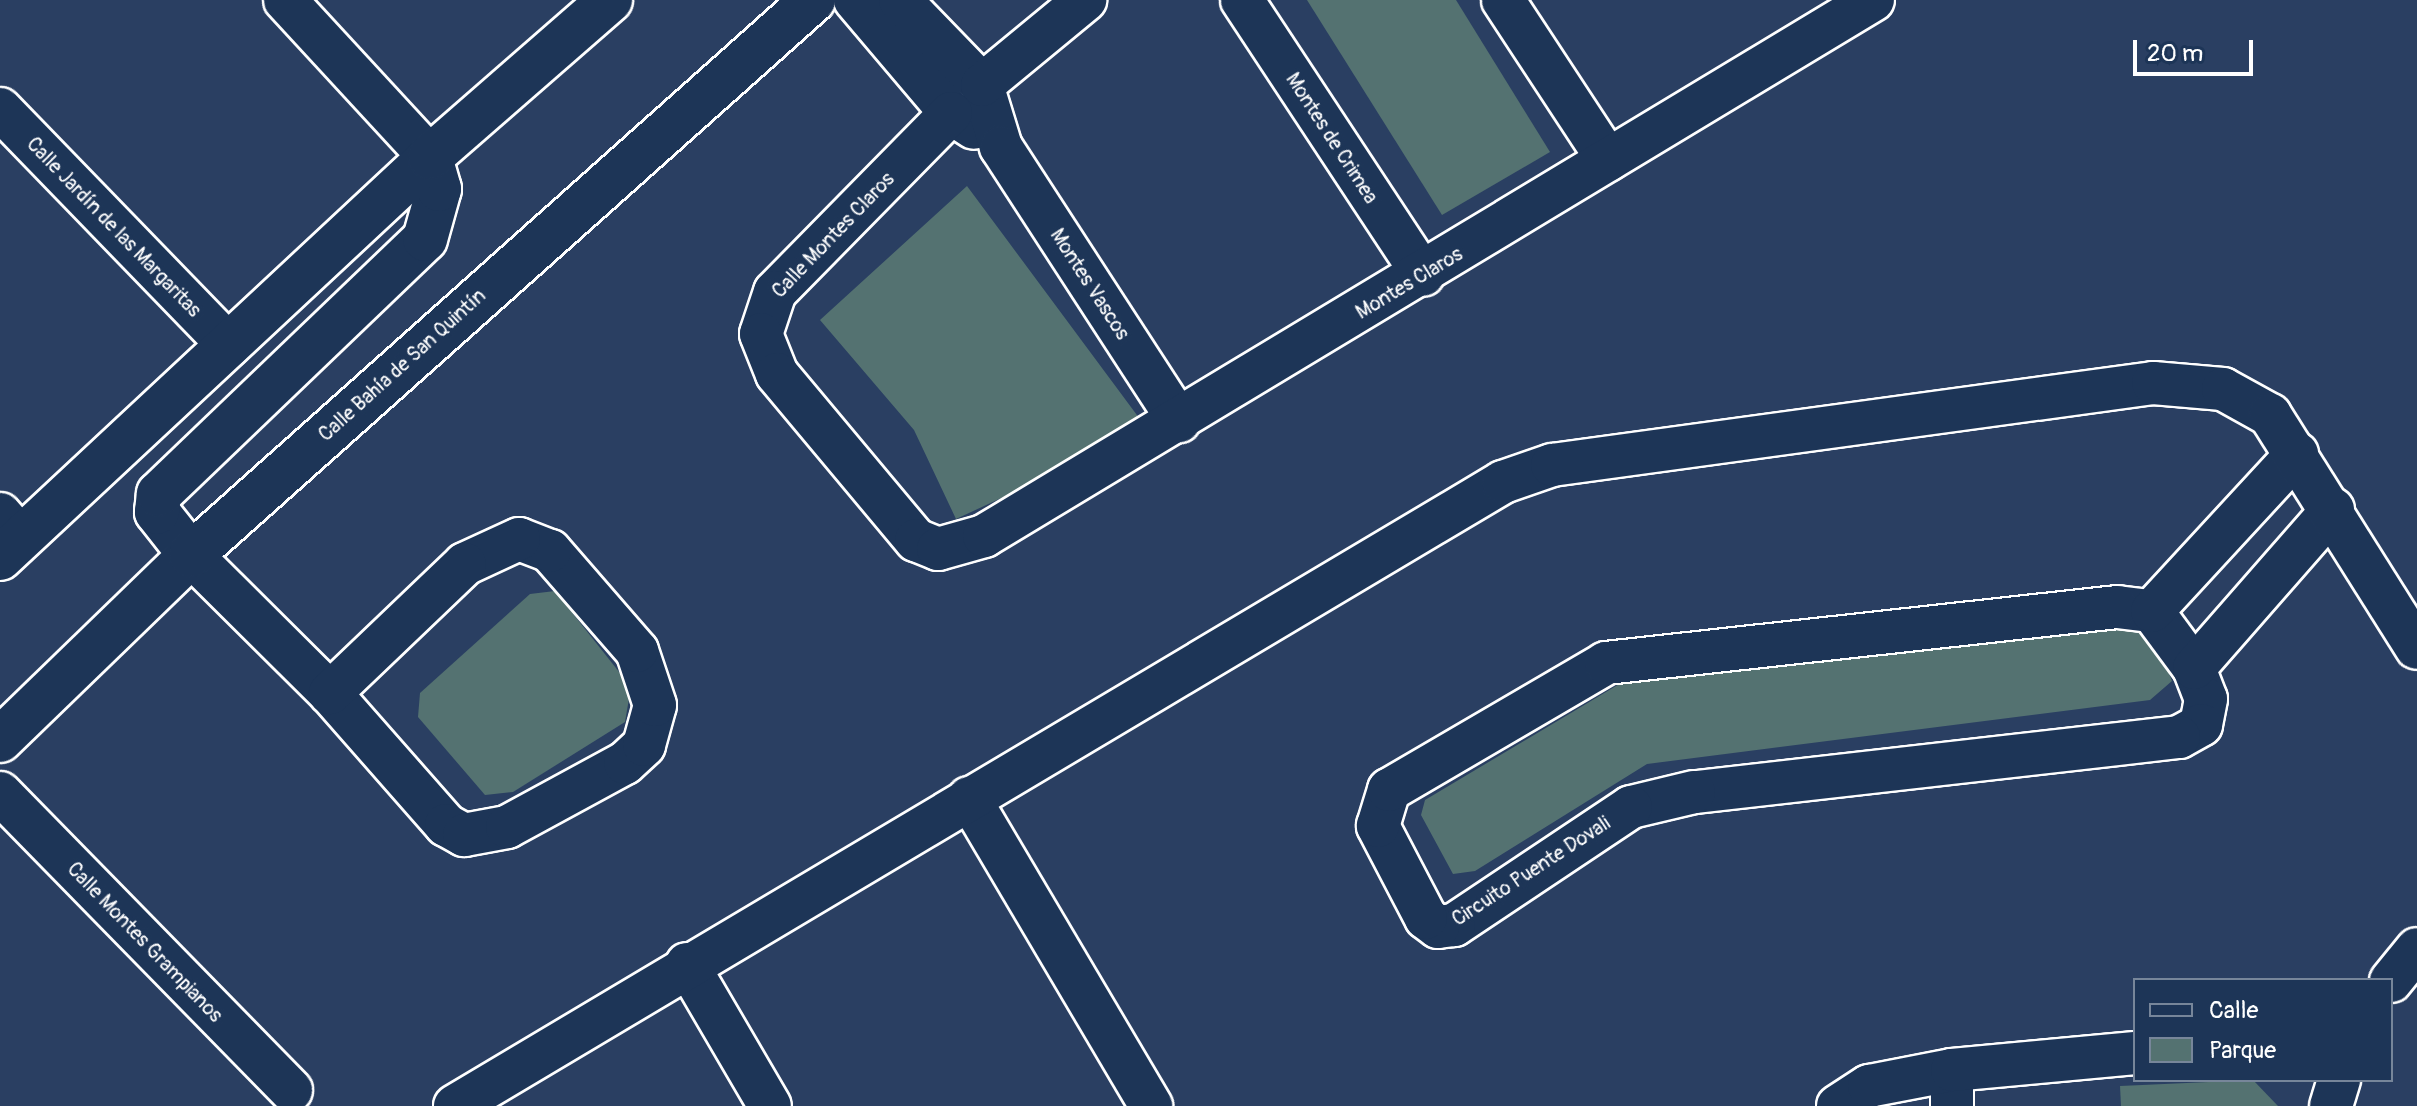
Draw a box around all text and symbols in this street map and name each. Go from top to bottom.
scale bar [2137,24,2257,74]
text: 20 m [2147,39,2203,68]
street label: Montes de Crimea [1281,68,1383,208]
street label: Calle Jardín de las Margaritas [22,132,206,322]
street label: Calle Montes Claros [767,167,899,303]
street label: Montes Vascos [1045,224,1135,344]
street label: Montes Claros [1351,242,1467,324]
street label: Calle Bahía de San Quintín [314,284,490,446]
street label: Circuito Puente Dovali [1447,811,1615,931]
street label: Calle Montes Grampianos [62,857,228,1027]
legend [2133,978,2393,1082]
text: Calle [2209,996,2258,1025]
text: Parque [2209,1036,2276,1065]

